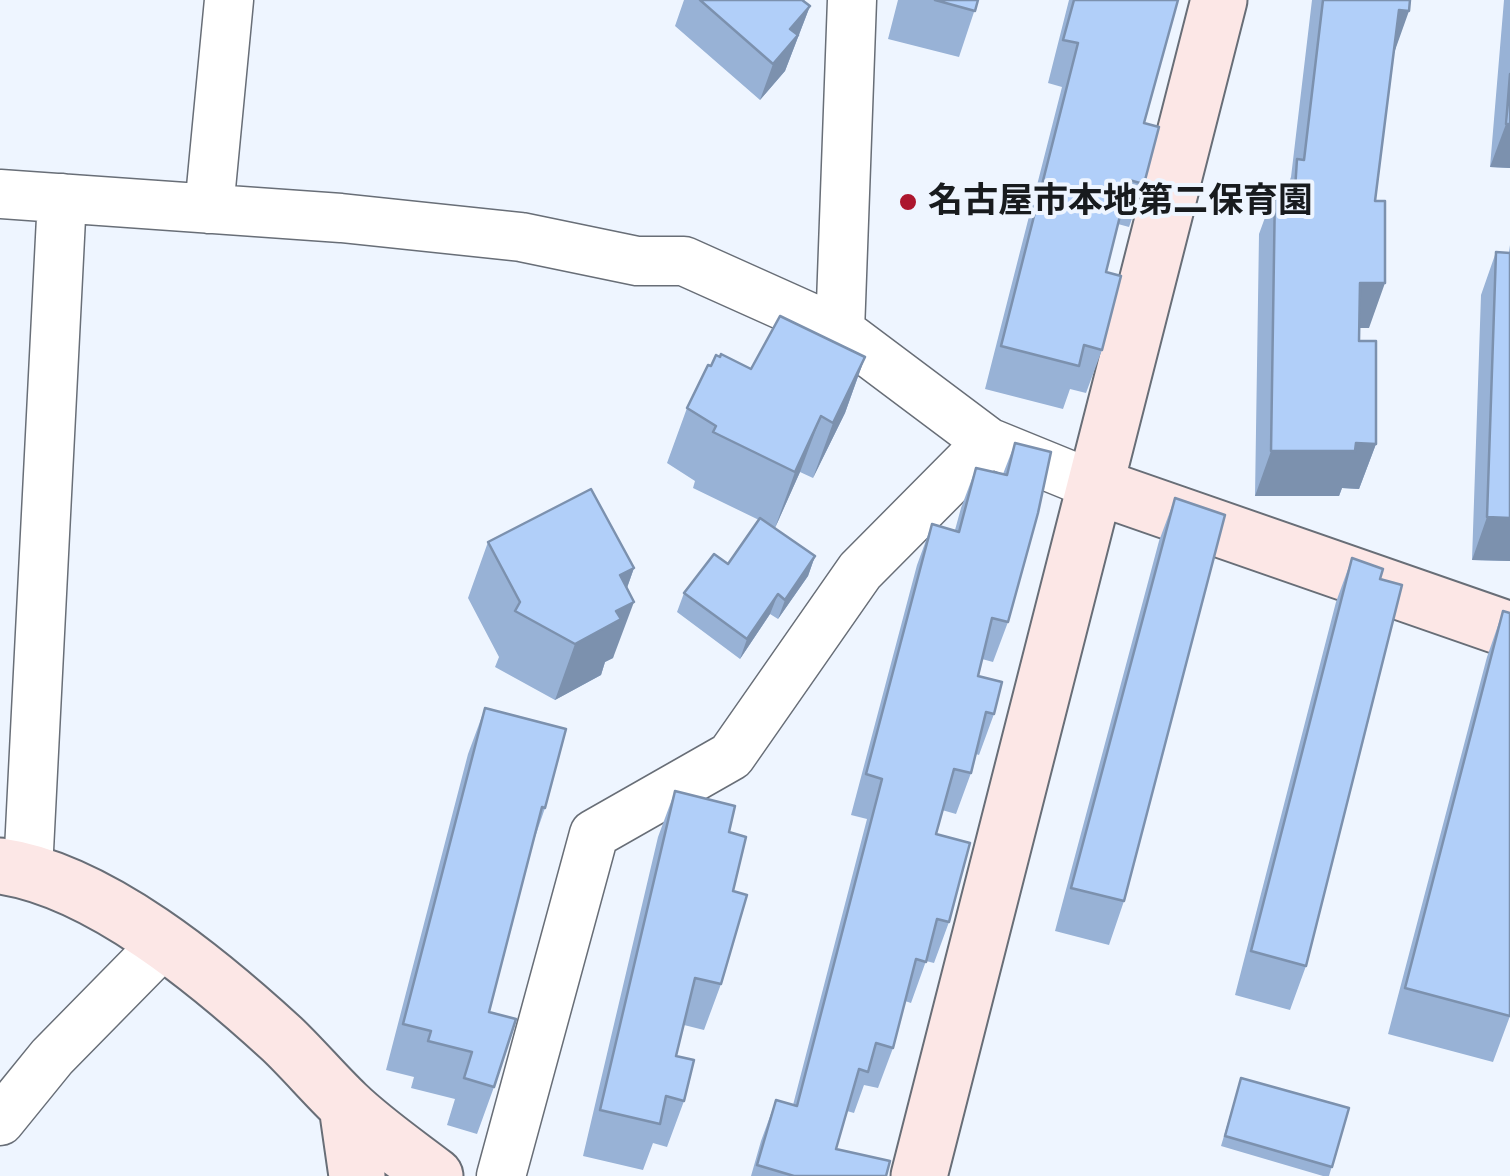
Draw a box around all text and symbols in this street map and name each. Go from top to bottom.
place label: 名古屋市本地第二保育園 [928,181,1313,223]
marker: 名古屋市本地第二保育園 [897,191,919,213]

